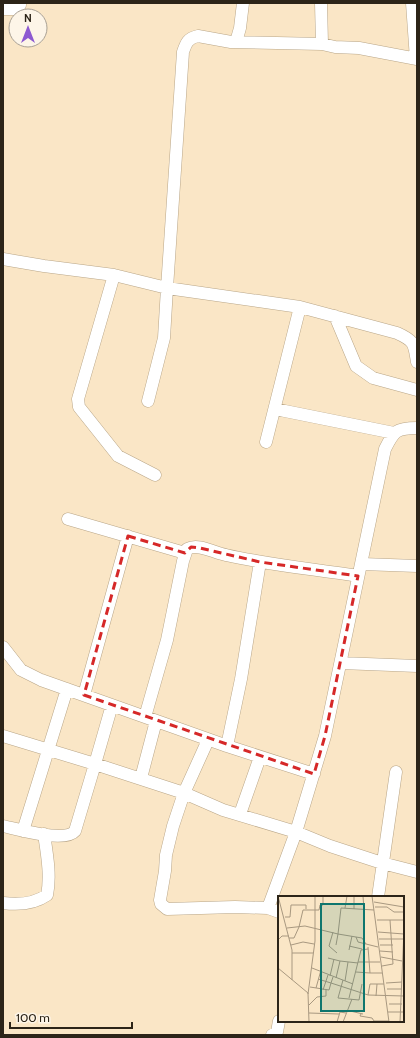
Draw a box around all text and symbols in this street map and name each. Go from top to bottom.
north arrow [8,8,48,48]
text: N [24,11,32,25]
inset map [278,896,404,1022]
scale bar [10,1004,132,1030]
text: 100 m [16,1010,50,1025]

